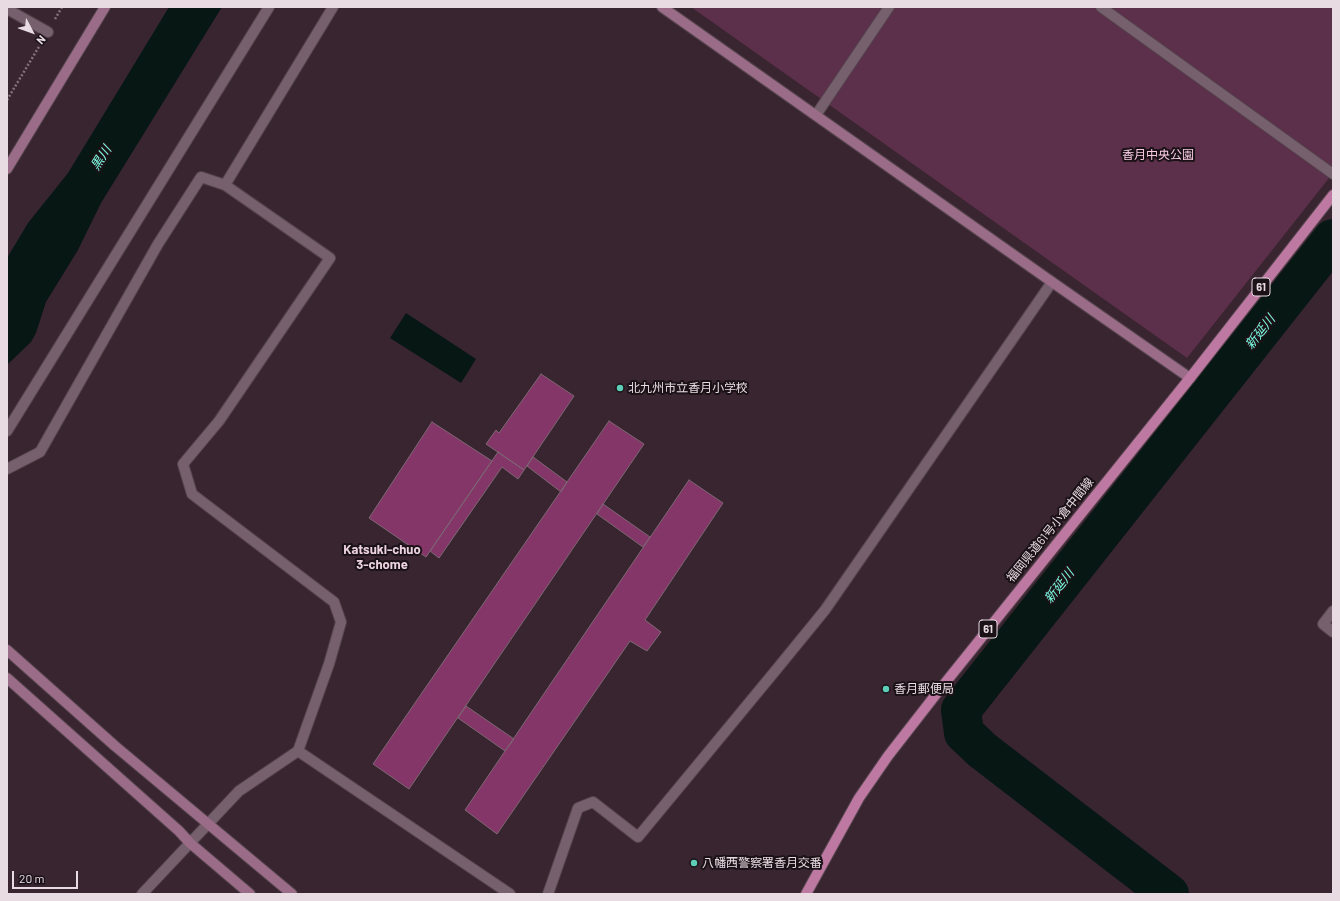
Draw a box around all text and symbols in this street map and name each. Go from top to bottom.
north arrow [12,12,52,52]
text: N [34,33,49,47]
water label: 黒川 [87,143,115,173]
park label: 香月中央公園 [1122,148,1194,162]
road number: 61 [1252,278,1270,296]
water label: 新延川 [1242,312,1278,352]
place label: 北九州市立香月小学校 [628,381,748,395]
marker: 北九州市立香月小学校 [615,383,625,393]
street label: 福岡県道61号小倉中間線 [1003,475,1097,585]
district label: Katsuki-chuo 3-chome [343,542,421,573]
water label: 新延川 [1041,566,1077,606]
road number: 61 [979,620,997,638]
place label: 香月郵便局 [894,682,954,696]
marker: 香月郵便局 [881,684,891,694]
place label: 八幡西警察署香月交番 [702,856,822,870]
marker: 八幡西警察署香月交番 [689,858,699,868]
scale bar [14,863,80,889]
text: 20 m [19,871,45,885]

